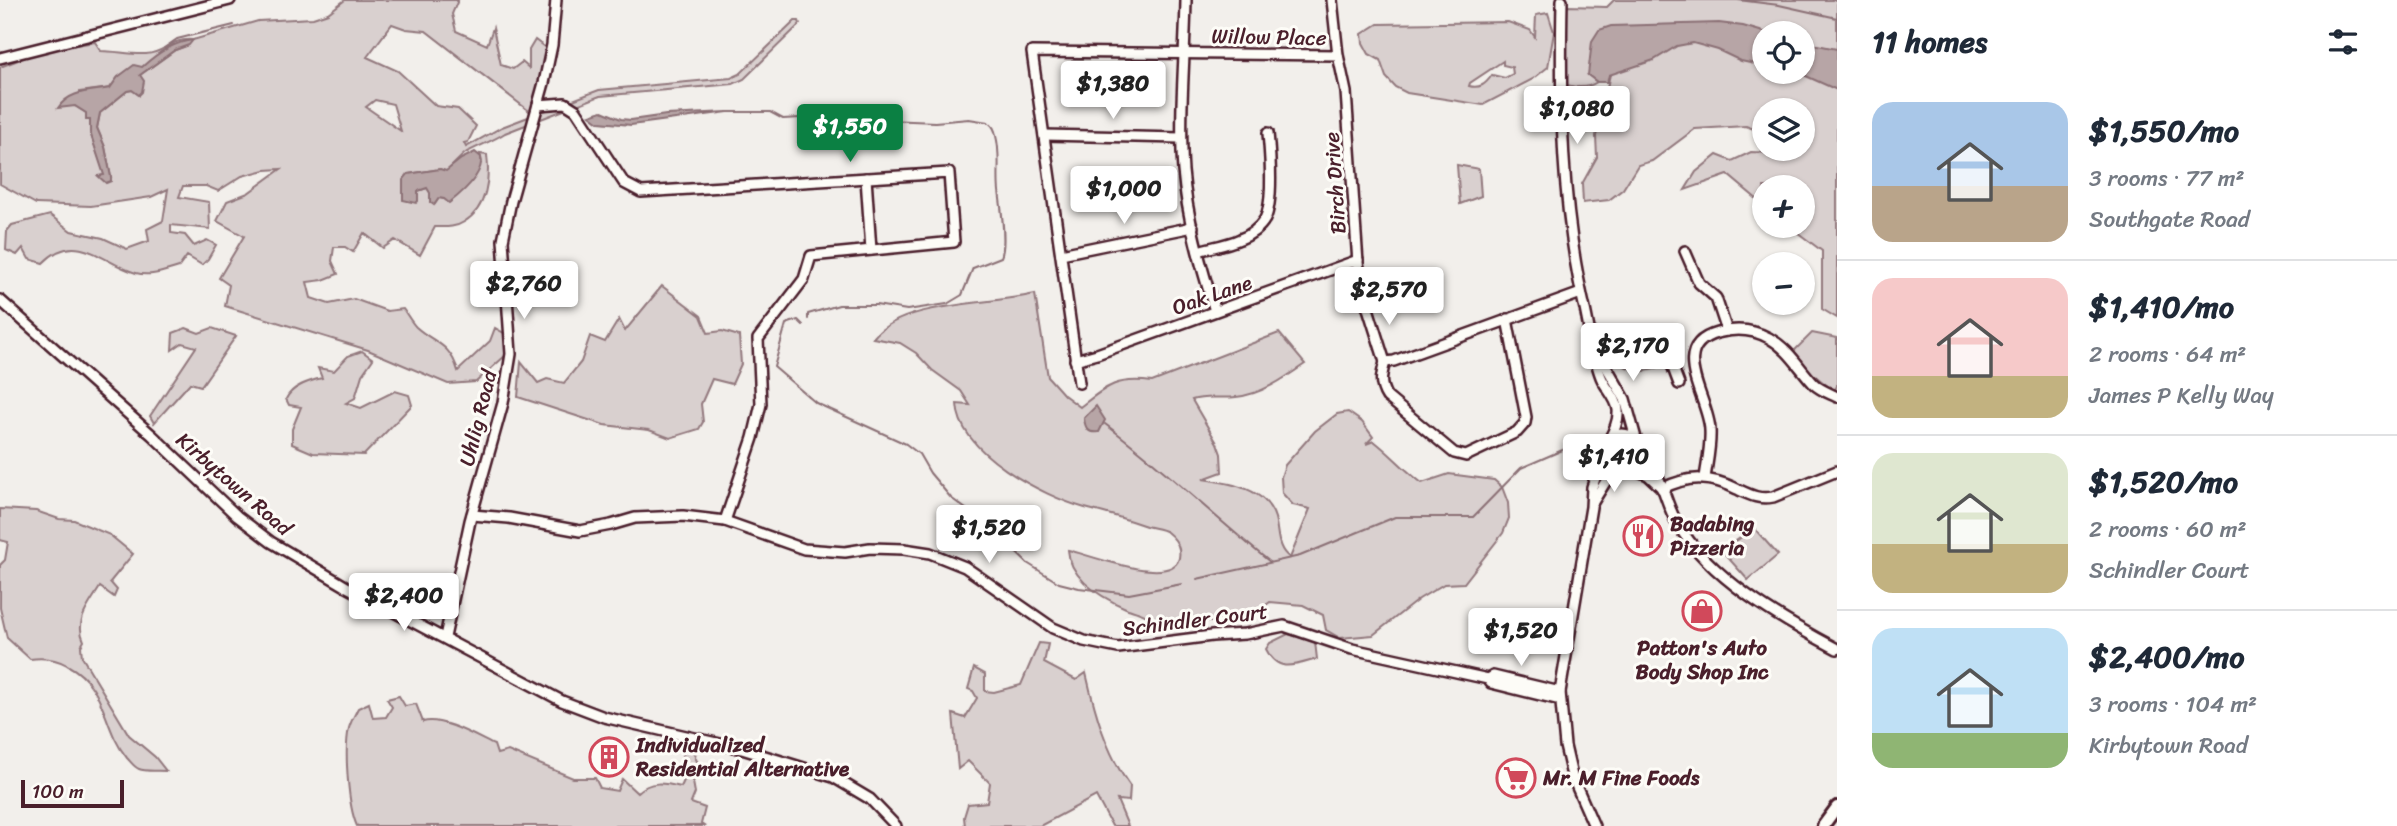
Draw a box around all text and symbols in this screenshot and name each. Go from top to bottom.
text: 11 homes [1872,15,1987,69]
street label: Willow Place [1211,17,1327,57]
map controls [1752,21,1815,315]
button: locate [1752,21,1815,84]
icon: filters [2324,23,2362,61]
pin: $1,380 [1056,61,1170,121]
text: $1,380 [1077,63,1149,104]
pin: $1,080 [1520,86,1634,146]
text: $1,080 [1540,88,1614,129]
button: layers [1752,98,1815,161]
pin: $1,550 [793,104,907,164]
text: $1,550/mo [2089,104,2239,158]
text: $1,550 [813,106,887,147]
icon: home [1928,130,2012,214]
street label: Birch Drive [1312,131,1358,235]
text: 3 rooms · 77 m² [2089,158,2245,199]
pin: $1,000 [1067,166,1181,226]
text: $1,000 [1086,168,1162,209]
button: + [1752,175,1815,238]
text: Southgate Road [2089,199,2250,240]
button: − [1752,252,1815,315]
pin: $2,760 [467,262,581,321]
text: $2,760 [486,263,562,304]
street label: Oak Lane [1167,264,1257,326]
pin: $2,570 [1332,268,1446,327]
text: $2,570 [1351,269,1427,310]
text: $1,410/mo [2089,280,2234,334]
icon: home [1928,306,2012,390]
pin: $2,170 [1576,324,1690,383]
text: $2,170 [1597,325,1669,366]
text: 2 rooms · 64 m² [2089,334,2246,375]
street label: Uhlig Road [448,364,509,470]
text: James P Kelly Way [2089,375,2274,416]
street label: Kirbytown Road [167,422,303,547]
pin: $1,410 [1557,434,1671,494]
text: $1,410 [1579,436,1649,477]
text: $1,520/mo [2089,455,2238,509]
icon: home [1928,481,2012,565]
pin: $1,520 [932,505,1046,565]
place label: Badabing Pizzeria [1670,505,1755,567]
text: $1,520 [952,507,1026,548]
text: 2 rooms · 60 m² [2089,509,2247,550]
restaurant icon: Badabing Pizzeria [1622,515,1664,557]
text: Schindler Court [2089,550,2249,591]
pin: $2,400 [347,574,461,633]
text: $2,400 [365,575,443,616]
shop icon: Patton's Auto Body Shop Inc [1681,590,1723,632]
street label: Schindler Court [1120,592,1270,648]
pin: $1,520 [1464,608,1578,668]
text: $1,520 [1484,610,1558,651]
place label: Patton's Auto Body Shop Inc [1636,629,1769,691]
text: $2,400/mo [2089,630,2244,684]
icon: home [1928,656,2012,740]
text: 3 rooms · 104 m² [2089,684,2257,725]
text: Kirbytown Road [2089,725,2248,766]
place label: Individualized Residential Alternative [635,726,850,788]
building icon: Individualized Residential Alternative [588,736,630,778]
supermarket icon: Mr. M Fine Foods [1495,757,1537,799]
place label: Mr. M Fine Foods [1542,759,1700,797]
text: 100 m [32,775,84,808]
scale bar [21,777,124,809]

